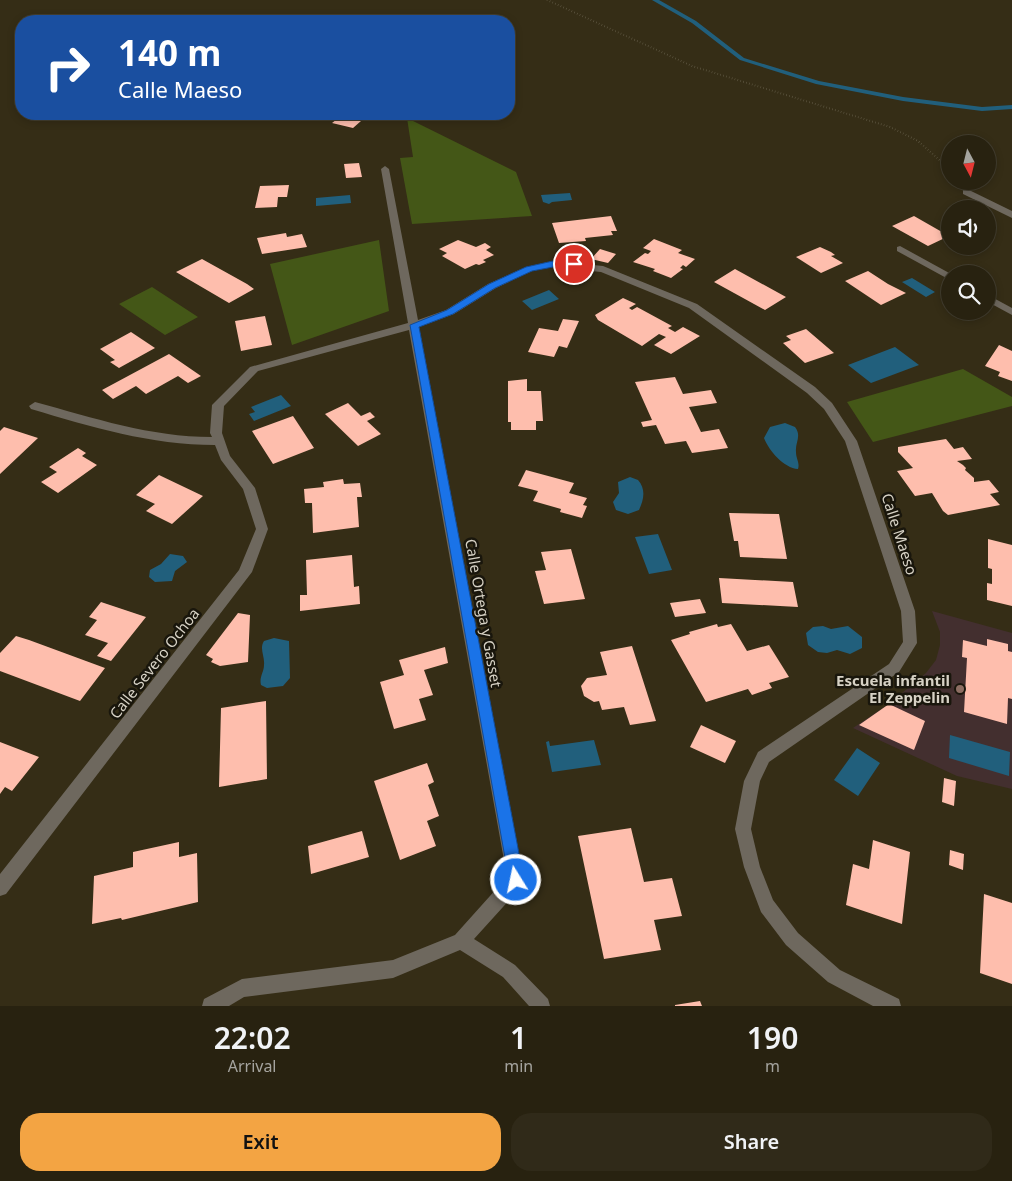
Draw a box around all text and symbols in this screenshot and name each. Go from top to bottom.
text: 140 m [118,29,221,76]
icon: right [35,35,100,100]
text: Calle Maeso [118,74,242,104]
north arrow [941,135,996,190]
map controls [941,135,996,320]
button: sound [941,200,996,255]
pin [553,243,595,285]
icon: arrive [560,250,588,278]
button: search [941,265,996,320]
street label: Calle Maeso [877,491,923,577]
street label: Calle Ortega y Gasset [461,537,507,689]
street label: Calle Severo Ochoa [105,604,203,722]
place label: Escuela infantil El Zeppelin [836,670,950,707]
marker: Escuela infantil El Zeppelin [954,683,966,695]
position arrow [489,853,541,905]
text: 22:02 [214,1017,291,1058]
text: 1 [510,1017,527,1058]
text: 190 [747,1017,798,1058]
text: Arrival [228,1055,277,1077]
text: min [504,1055,533,1077]
text: m [765,1055,780,1077]
button: Exit [20,1113,501,1171]
button: Share [511,1113,992,1171]

